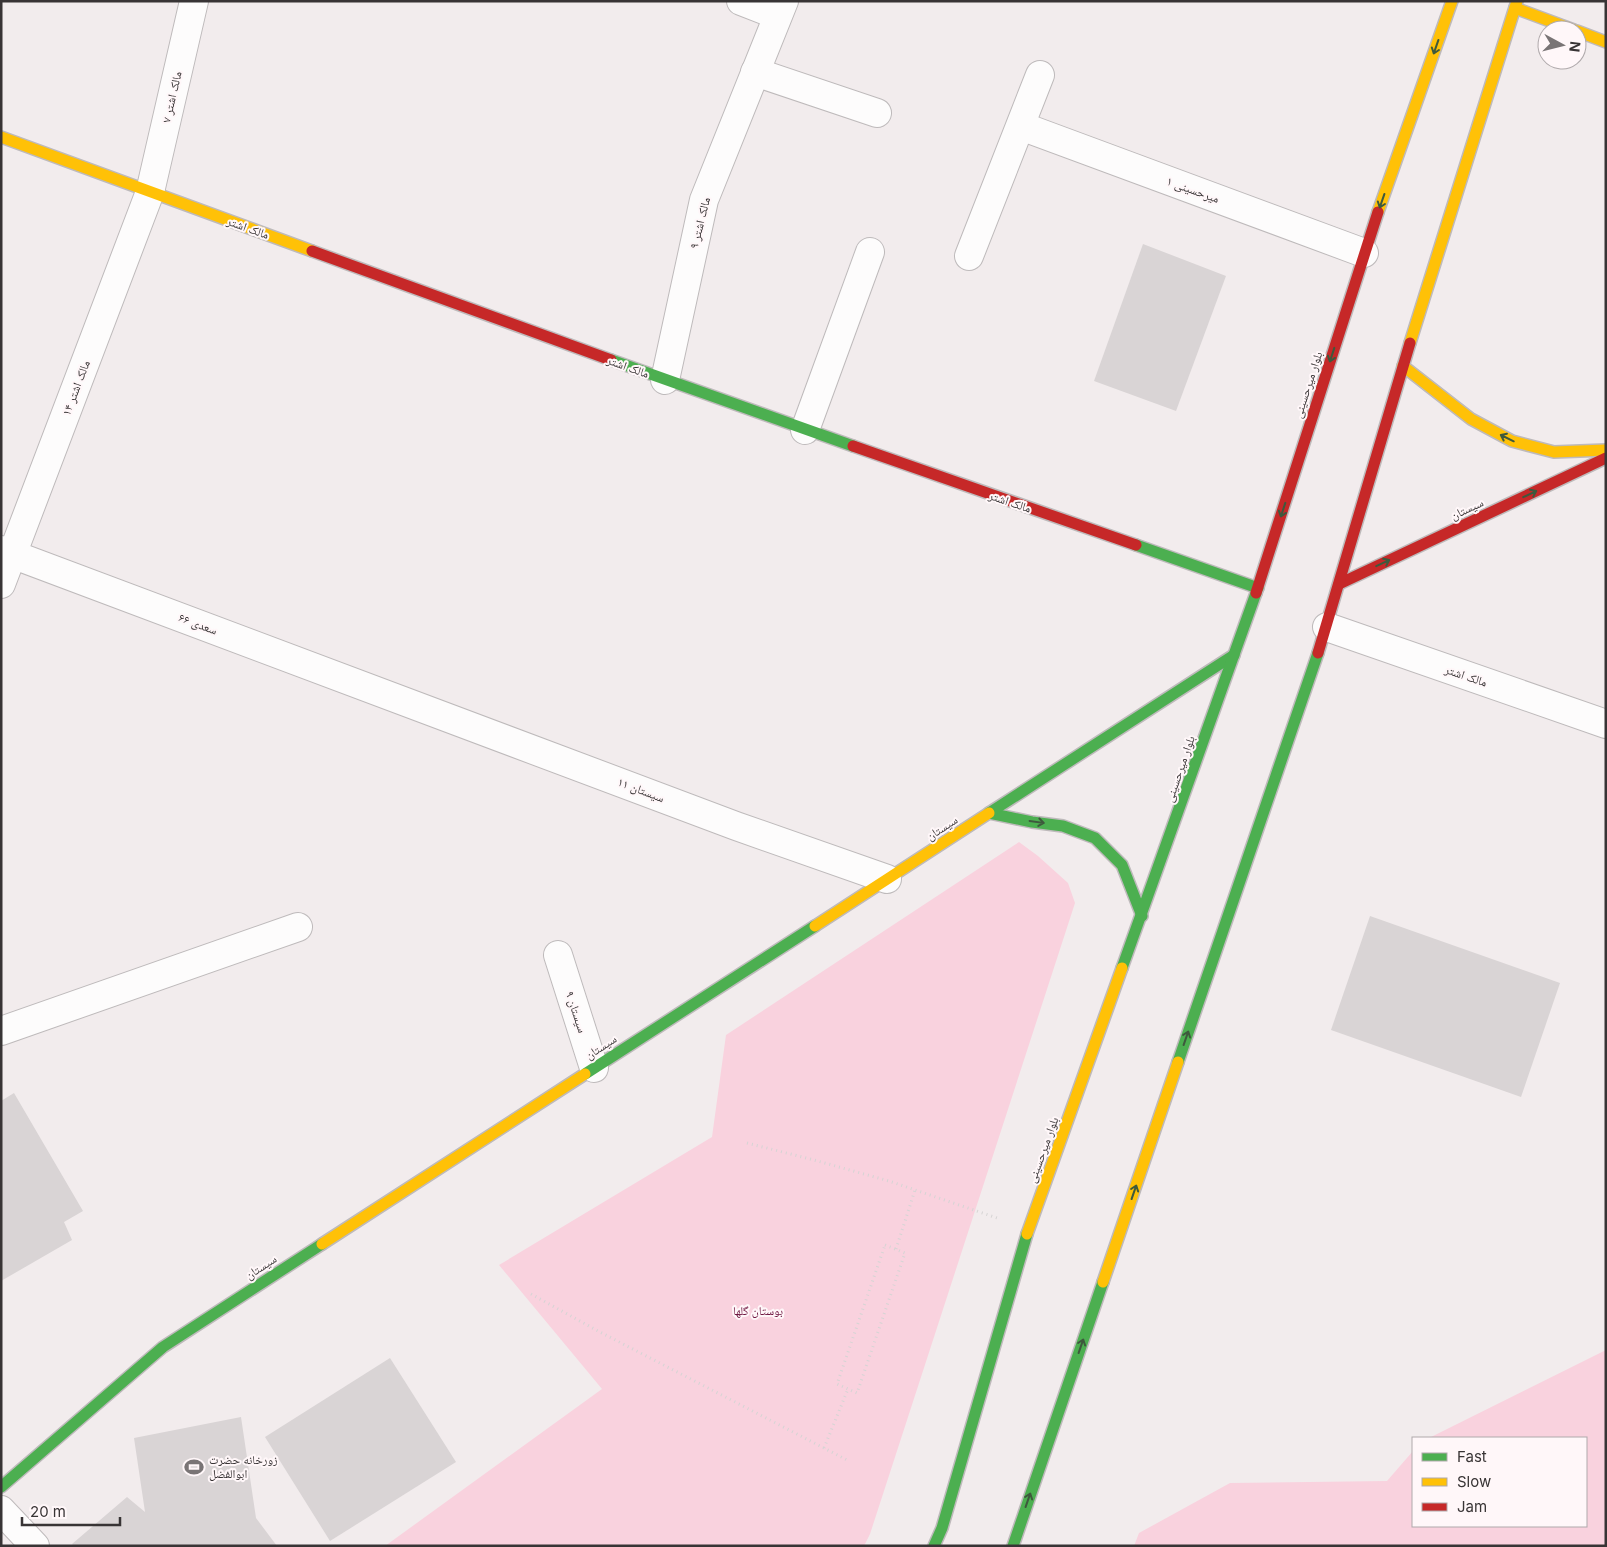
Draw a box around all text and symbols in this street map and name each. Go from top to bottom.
north arrow [1537,20,1587,70]
one-way arrow [1431,39,1440,55]
text: N [1566,40,1584,53]
street label: مالک اشتر ۷ [158,70,185,124]
street label: میرحسینی ۱ [1165,173,1222,206]
one-way arrow [1377,192,1386,208]
street label: مالک اشتر ۹ [686,196,713,250]
street label: مالک اشتر [224,213,271,242]
one-way arrow [1326,347,1336,363]
street label: بلوار میرحسینی [1290,350,1326,420]
street label: مالک اشتر [604,352,651,381]
street label: مالک اشتر ۱۴ [58,358,93,418]
one-way arrow [1500,432,1515,442]
street label: مالک اشتر [986,487,1033,516]
one-way arrow [1522,489,1537,498]
street label: سیستان [1448,494,1486,523]
one-way arrow [1278,502,1287,517]
one-way arrow [1375,558,1390,568]
street label: سعدی ۶۶ [177,609,220,638]
street label: مالک اشتر [1442,661,1489,690]
street label: بلوار میرحسینی [1161,734,1198,804]
street label: سیستان ۱۱ [616,774,667,805]
street label: سیستان [923,812,961,843]
one-way arrow [1029,817,1045,827]
street label: سیستان ۹ [562,989,590,1035]
street label: سیستان [582,1031,620,1062]
one-way arrow [1182,1031,1191,1047]
street label: بلوار میرحسینی [1024,1115,1062,1185]
one-way arrow [1129,1184,1139,1200]
street label: سیستان [242,1251,280,1282]
park label: بوستان گلها [733,1303,783,1318]
one-way arrow [1077,1339,1086,1354]
legend [1412,1437,1587,1527]
text: Fast [1457,1447,1487,1466]
place label: زورخانه حضرت ابوالفضل [209,1452,278,1481]
sports icon: زورخانه حضرت ابوالفضل [183,1456,205,1478]
text: Slow [1457,1472,1491,1491]
one-way arrow [1024,1492,1034,1508]
scale bar [22,1494,120,1526]
text: Jam [1457,1497,1487,1516]
text: 20 m [30,1502,66,1521]

